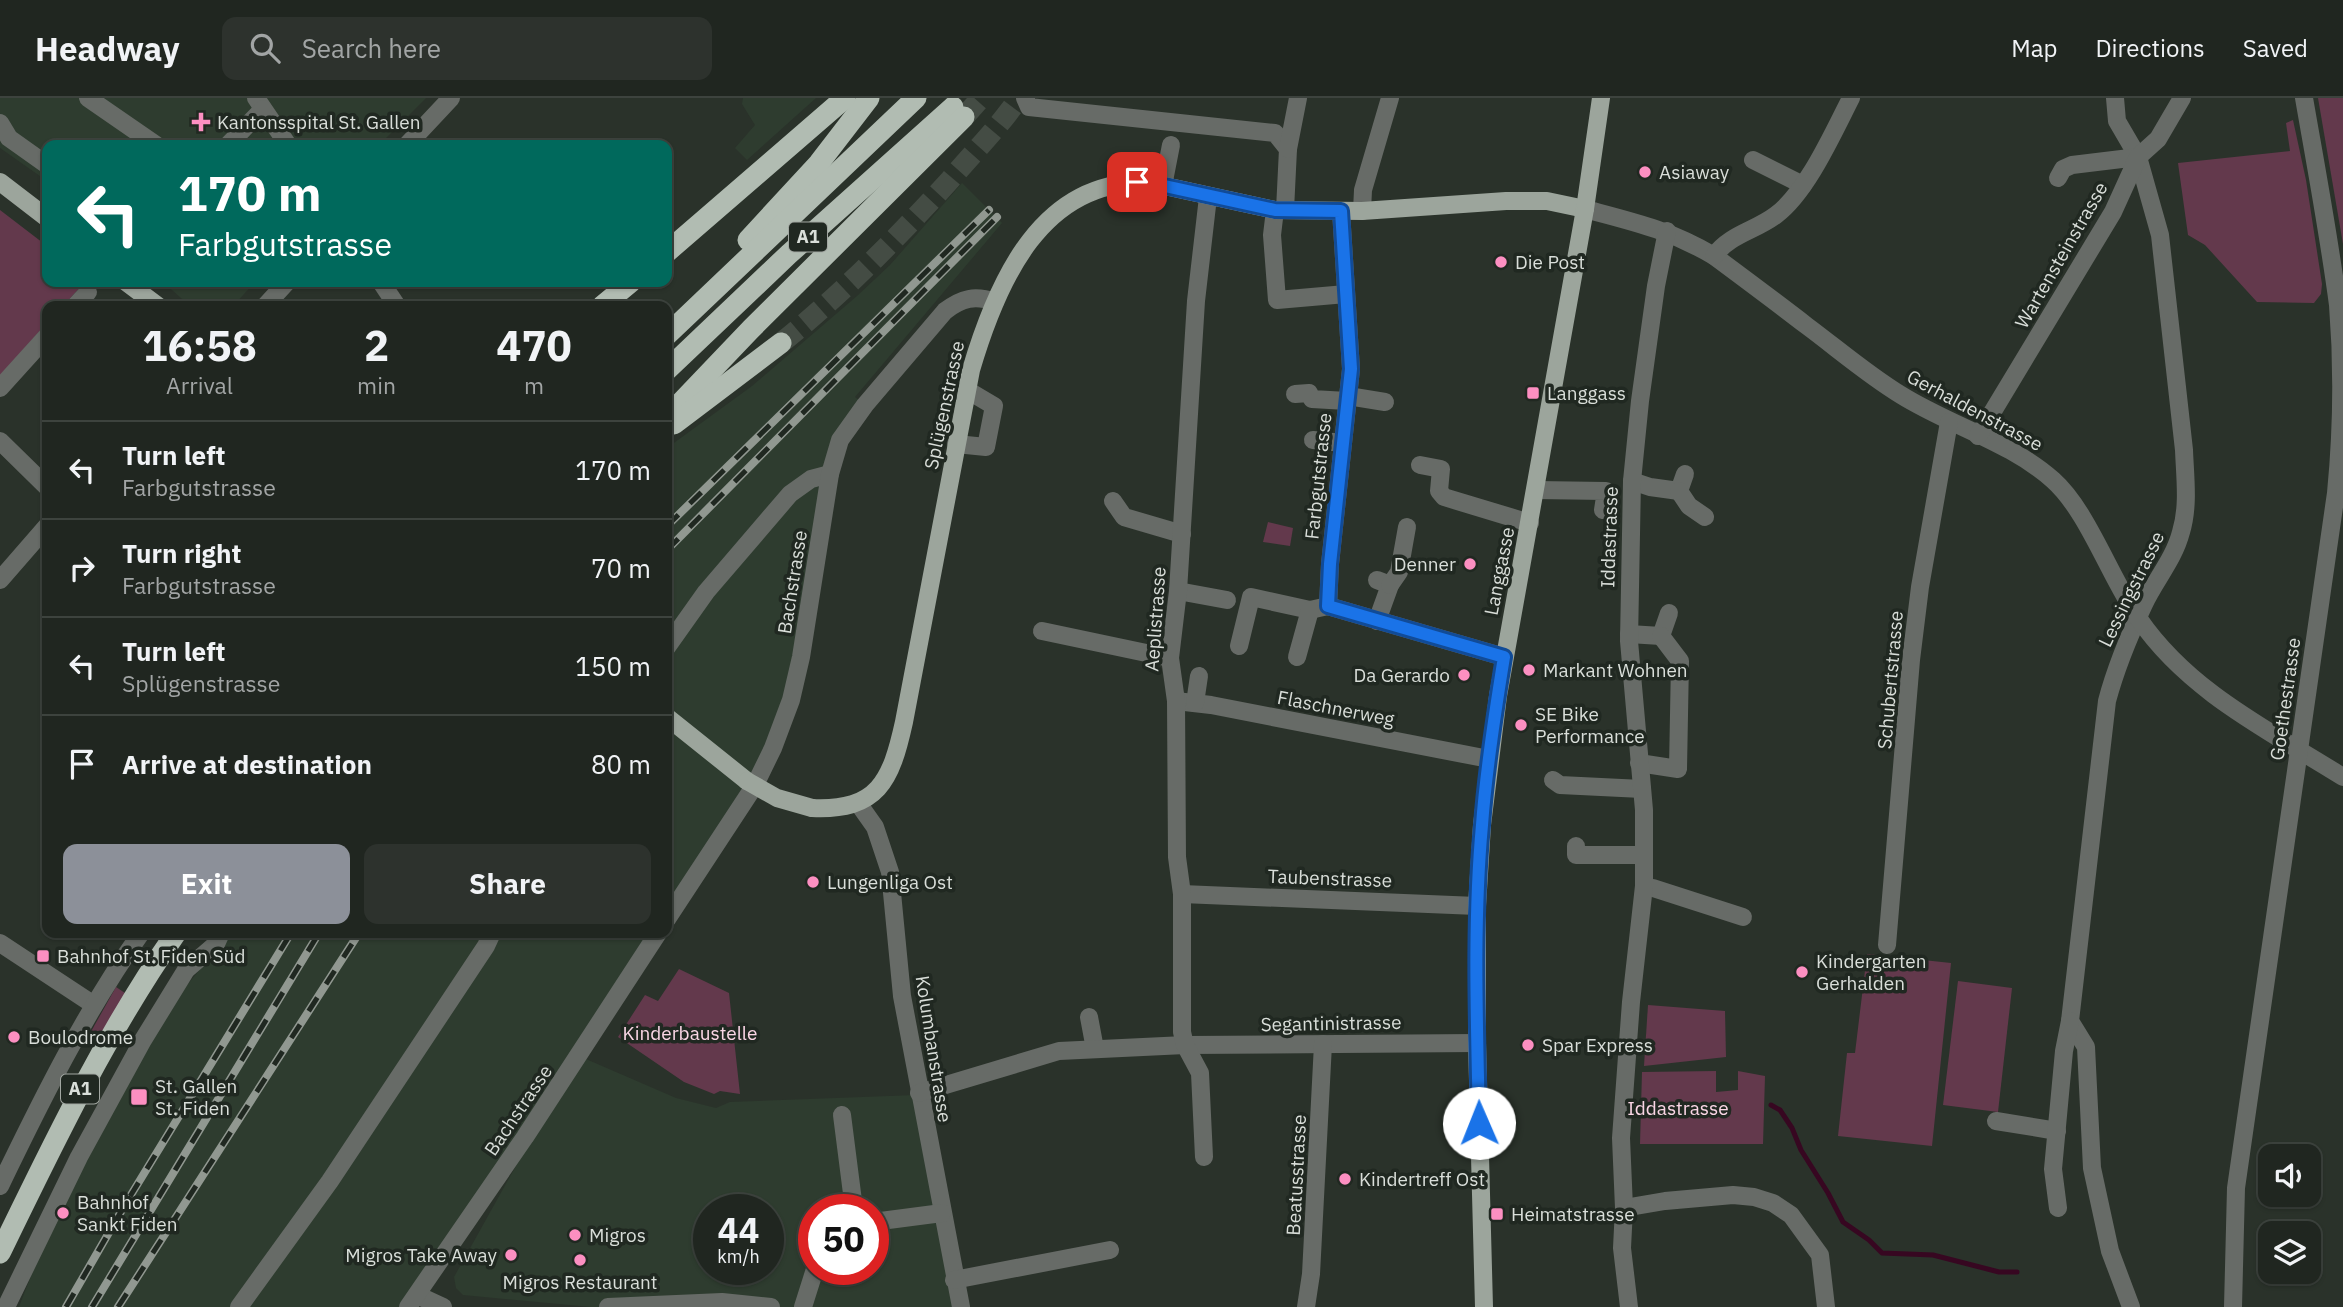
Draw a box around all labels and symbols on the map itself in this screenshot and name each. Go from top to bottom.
place label: Kantonsspital St. Gallen [217,110,421,134]
marker: Kantonsspital St. Gallen [191,112,211,132]
pin [1107,152,1167,212]
place label: Asiaway [1659,160,1730,184]
marker: Asiaway [1637,164,1653,180]
street label: Wartensteinstrasse [2009,178,2113,332]
road number: A1 [789,222,827,252]
place label: Die Post [1515,250,1585,274]
marker: Die Post [1493,254,1509,270]
street label: Splügenstrasse [919,339,969,471]
street label: Gerhaldenstrasse [1903,364,2047,456]
place label: Langgass [1547,381,1626,405]
marker: Langgass [1525,385,1541,401]
street label: Farbgutstrasse [1299,412,1337,540]
street label: Iddastrasse [1595,486,1623,588]
street label: Langgasse [1479,525,1519,617]
street label: Lessingstrasse [2093,527,2169,651]
street label: Bachstrasse [772,528,812,636]
place label: Denner [1394,552,1456,576]
marker: Denner [1462,556,1478,572]
street label: Aeplistrasse [1139,566,1171,672]
street label: Schubertstrasse [1872,610,1908,750]
street label: Goethestrasse [2265,636,2305,762]
place label: Markant Wohnen [1543,658,1688,682]
marker: Markant Wohnen [1521,662,1537,678]
place label: Da Gerardo [1353,663,1450,687]
marker: Da Gerardo [1456,667,1472,683]
street label: Flaschnerweg [1275,685,1397,731]
place label: SE Bike Performance [1535,702,1645,748]
marker: SE Bike Performance [1513,717,1529,733]
street label: Taubenstrasse [1267,864,1393,892]
place label: Lungenliga Ost [827,870,953,894]
marker: Lungenliga Ost [805,874,821,890]
place label: Bahnhof St. Fiden Süd [57,944,245,968]
marker: Bahnhof St. Fiden Süd [35,948,51,964]
place label: Kindergarten Gerhalden [1816,949,1927,995]
marker: Kindergarten Gerhalden [1794,964,1810,980]
street label: Kolumbanstrasse [911,974,957,1124]
street label: Segantinistrasse [1260,1010,1402,1036]
park label: Kinderbaustelle [623,1021,757,1045]
place label: Boulodrome [28,1025,133,1049]
marker: Boulodrome [6,1029,22,1045]
place label: Spar Express [1542,1033,1653,1057]
marker: Spar Express [1520,1037,1536,1053]
street label: Bachstrasse [479,1060,557,1160]
road number: A1 [61,1074,99,1104]
place label: St. Gallen St. Fiden [155,1074,237,1120]
position arrow [1442,1086,1516,1160]
marker: St. Gallen St. Fiden [129,1087,149,1107]
park label: Iddastrasse [1627,1096,1729,1120]
street label: Beatusstrasse [1281,1114,1311,1236]
place label: Kindertreff Ost [1359,1167,1485,1191]
marker: Kindertreff Ost [1337,1171,1353,1187]
place label: Bahnhof Sankt Fiden [77,1190,178,1236]
speed limit sign: 50 [798,1194,889,1285]
place label: Heimatstrasse [1511,1202,1635,1226]
marker: Bahnhof Sankt Fiden [55,1205,71,1221]
marker: Heimatstrasse [1489,1206,1505,1222]
place label: Migros [589,1223,646,1247]
marker: Migros [567,1227,583,1243]
place label: Migros Take Away [345,1243,498,1267]
marker: Migros Take Away [503,1247,519,1263]
marker: Migros Restaurant [572,1252,588,1268]
place label: Migros Restaurant [502,1270,658,1294]

